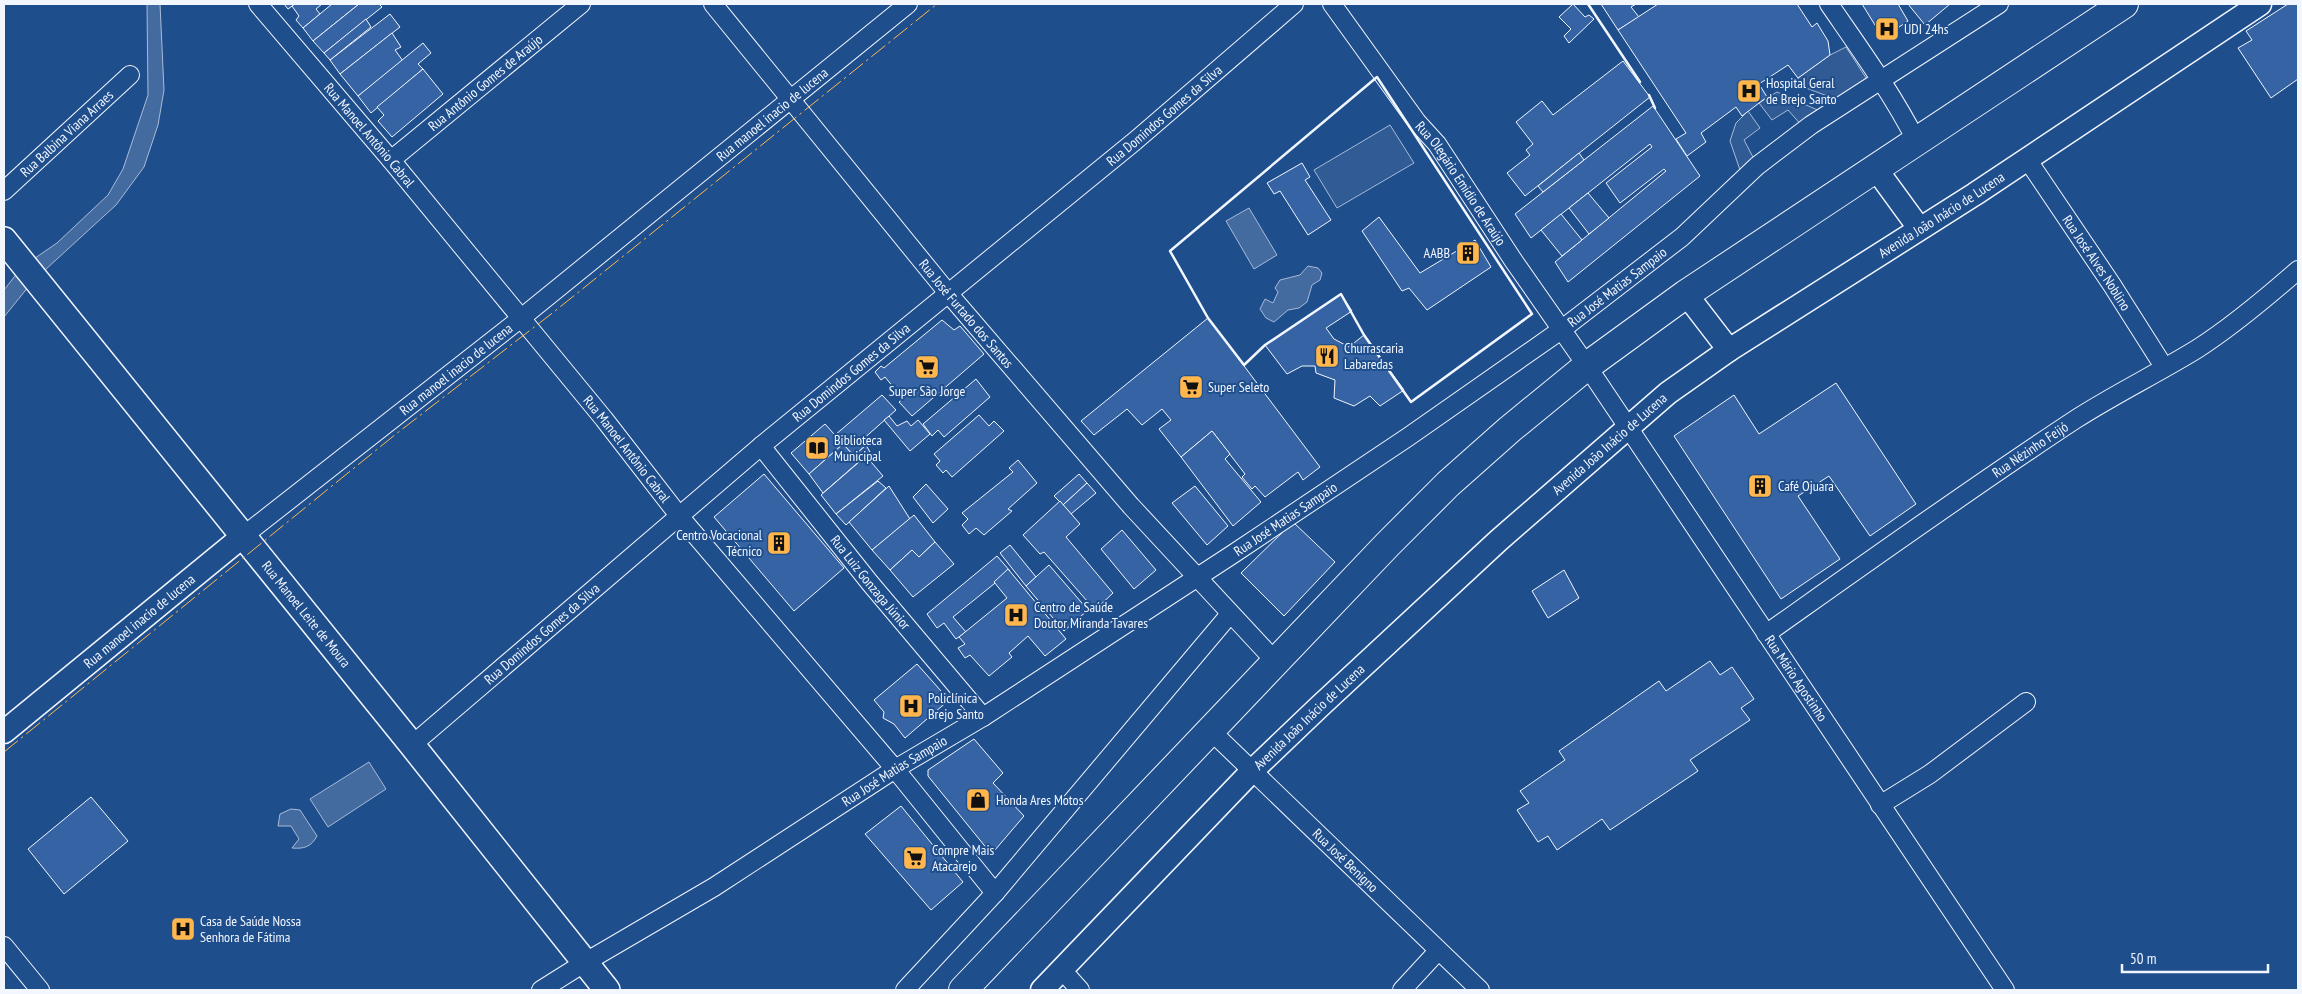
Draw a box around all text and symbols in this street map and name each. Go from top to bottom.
hospital icon: UDI 24hs [1874,16,1900,42]
place label: UDI 24hs [1904,20,1949,38]
street label: Rua Antônio Gomes de Araújo [424,30,546,135]
street label: Rua Domindos Gomes da Silva [1103,61,1226,170]
street label: Rua manoel inacio de lucena [713,64,832,165]
place label: Hospital Geral de Brejo Santo [1766,74,1837,108]
hospital icon: Hospital Geral de Brejo Santo [1736,78,1762,104]
street label: Rua Manoel Antônio Cabral [320,79,419,191]
street label: Rua Balbina Viana Arraes [16,86,117,181]
street label: Rua Olegário Emidio de Araújo [1412,117,1510,249]
street label: Avenida João Inácio de Lucena [1875,168,2008,262]
street label: Rua José Alves Noblino [2058,212,2135,314]
building icon: AABB [1455,240,1481,266]
street label: Rua José Matias Sampaio [1564,243,1670,331]
place label: AABB [1424,244,1450,262]
street label: Rua José Furtado dos Santos [915,255,1018,372]
street label: Rua manoel inacio de lucena [396,319,516,419]
street label: Rua Domindos Gomes da Silva [789,319,914,426]
place label: Churrascaria Labaredas [1344,339,1404,373]
restaurant icon: Churrascaria Labaredas [1314,343,1340,369]
supermarket icon: Super São Jorge [914,354,940,380]
supermarket icon: Super Seleto [1178,374,1204,400]
place label: Super Seleto [1208,378,1269,396]
place label: Super São Jorge [889,382,965,400]
street label: Avenida João Inácio de Lucena [1548,389,1671,499]
street label: Rua Manoel Antônio Cabral [579,392,675,507]
street label: Rua Nézinho Feijó [1989,418,2071,482]
place label: Biblioteca Municipal [834,431,882,465]
library icon: Biblioteca Municipal [804,435,830,461]
building icon: Café Ojuara [1747,473,1773,499]
place label: Café Ojuara [1778,477,1834,495]
street label: Rua José Matias Sampaio [1230,478,1340,560]
place label: Centro Vocacional Técnico [676,526,763,560]
building icon: Centro Vocacional Técnico [766,530,792,556]
street label: Rua Luiz Gonzaga Júnior [827,532,915,634]
street label: Rua Manoel Leite de Moura [258,557,355,671]
street label: Rua manoel inacio de lucena [80,570,199,672]
street label: Rua Domindos Gomes da Silva [480,579,603,688]
place label: Centro de Saúde Doutor Miranda Tavares [1034,598,1148,632]
hospital icon: Centro de Saúde Doutor Miranda Tavares [1003,602,1029,628]
street label: Rua Mário Agostinho [1761,632,1832,725]
street label: Avenida João Inácio de Lucena [1250,660,1368,774]
place label: Policlínica Brejo Santo [928,689,984,723]
hospital icon: Policlínica Brejo Santo [898,693,924,719]
street label: Rua José Matias Sampaio [838,731,950,810]
shop icon: Honda Ares Motos [965,787,991,813]
place label: Honda Ares Motos [996,791,1084,809]
street label: Rua José Benigno [1309,825,1382,896]
place label: Compre Mais Atacarejo [932,841,994,875]
supermarket icon: Compre Mais Atacarejo [902,845,928,871]
place label: Casa de Saúde Nossa Senhora de Fátima [200,912,301,946]
hospital icon: Casa de Saúde Nossa Senhora de Fátima [170,916,196,942]
scale bar [2122,942,2268,974]
text: 50 m [2130,949,2156,968]

